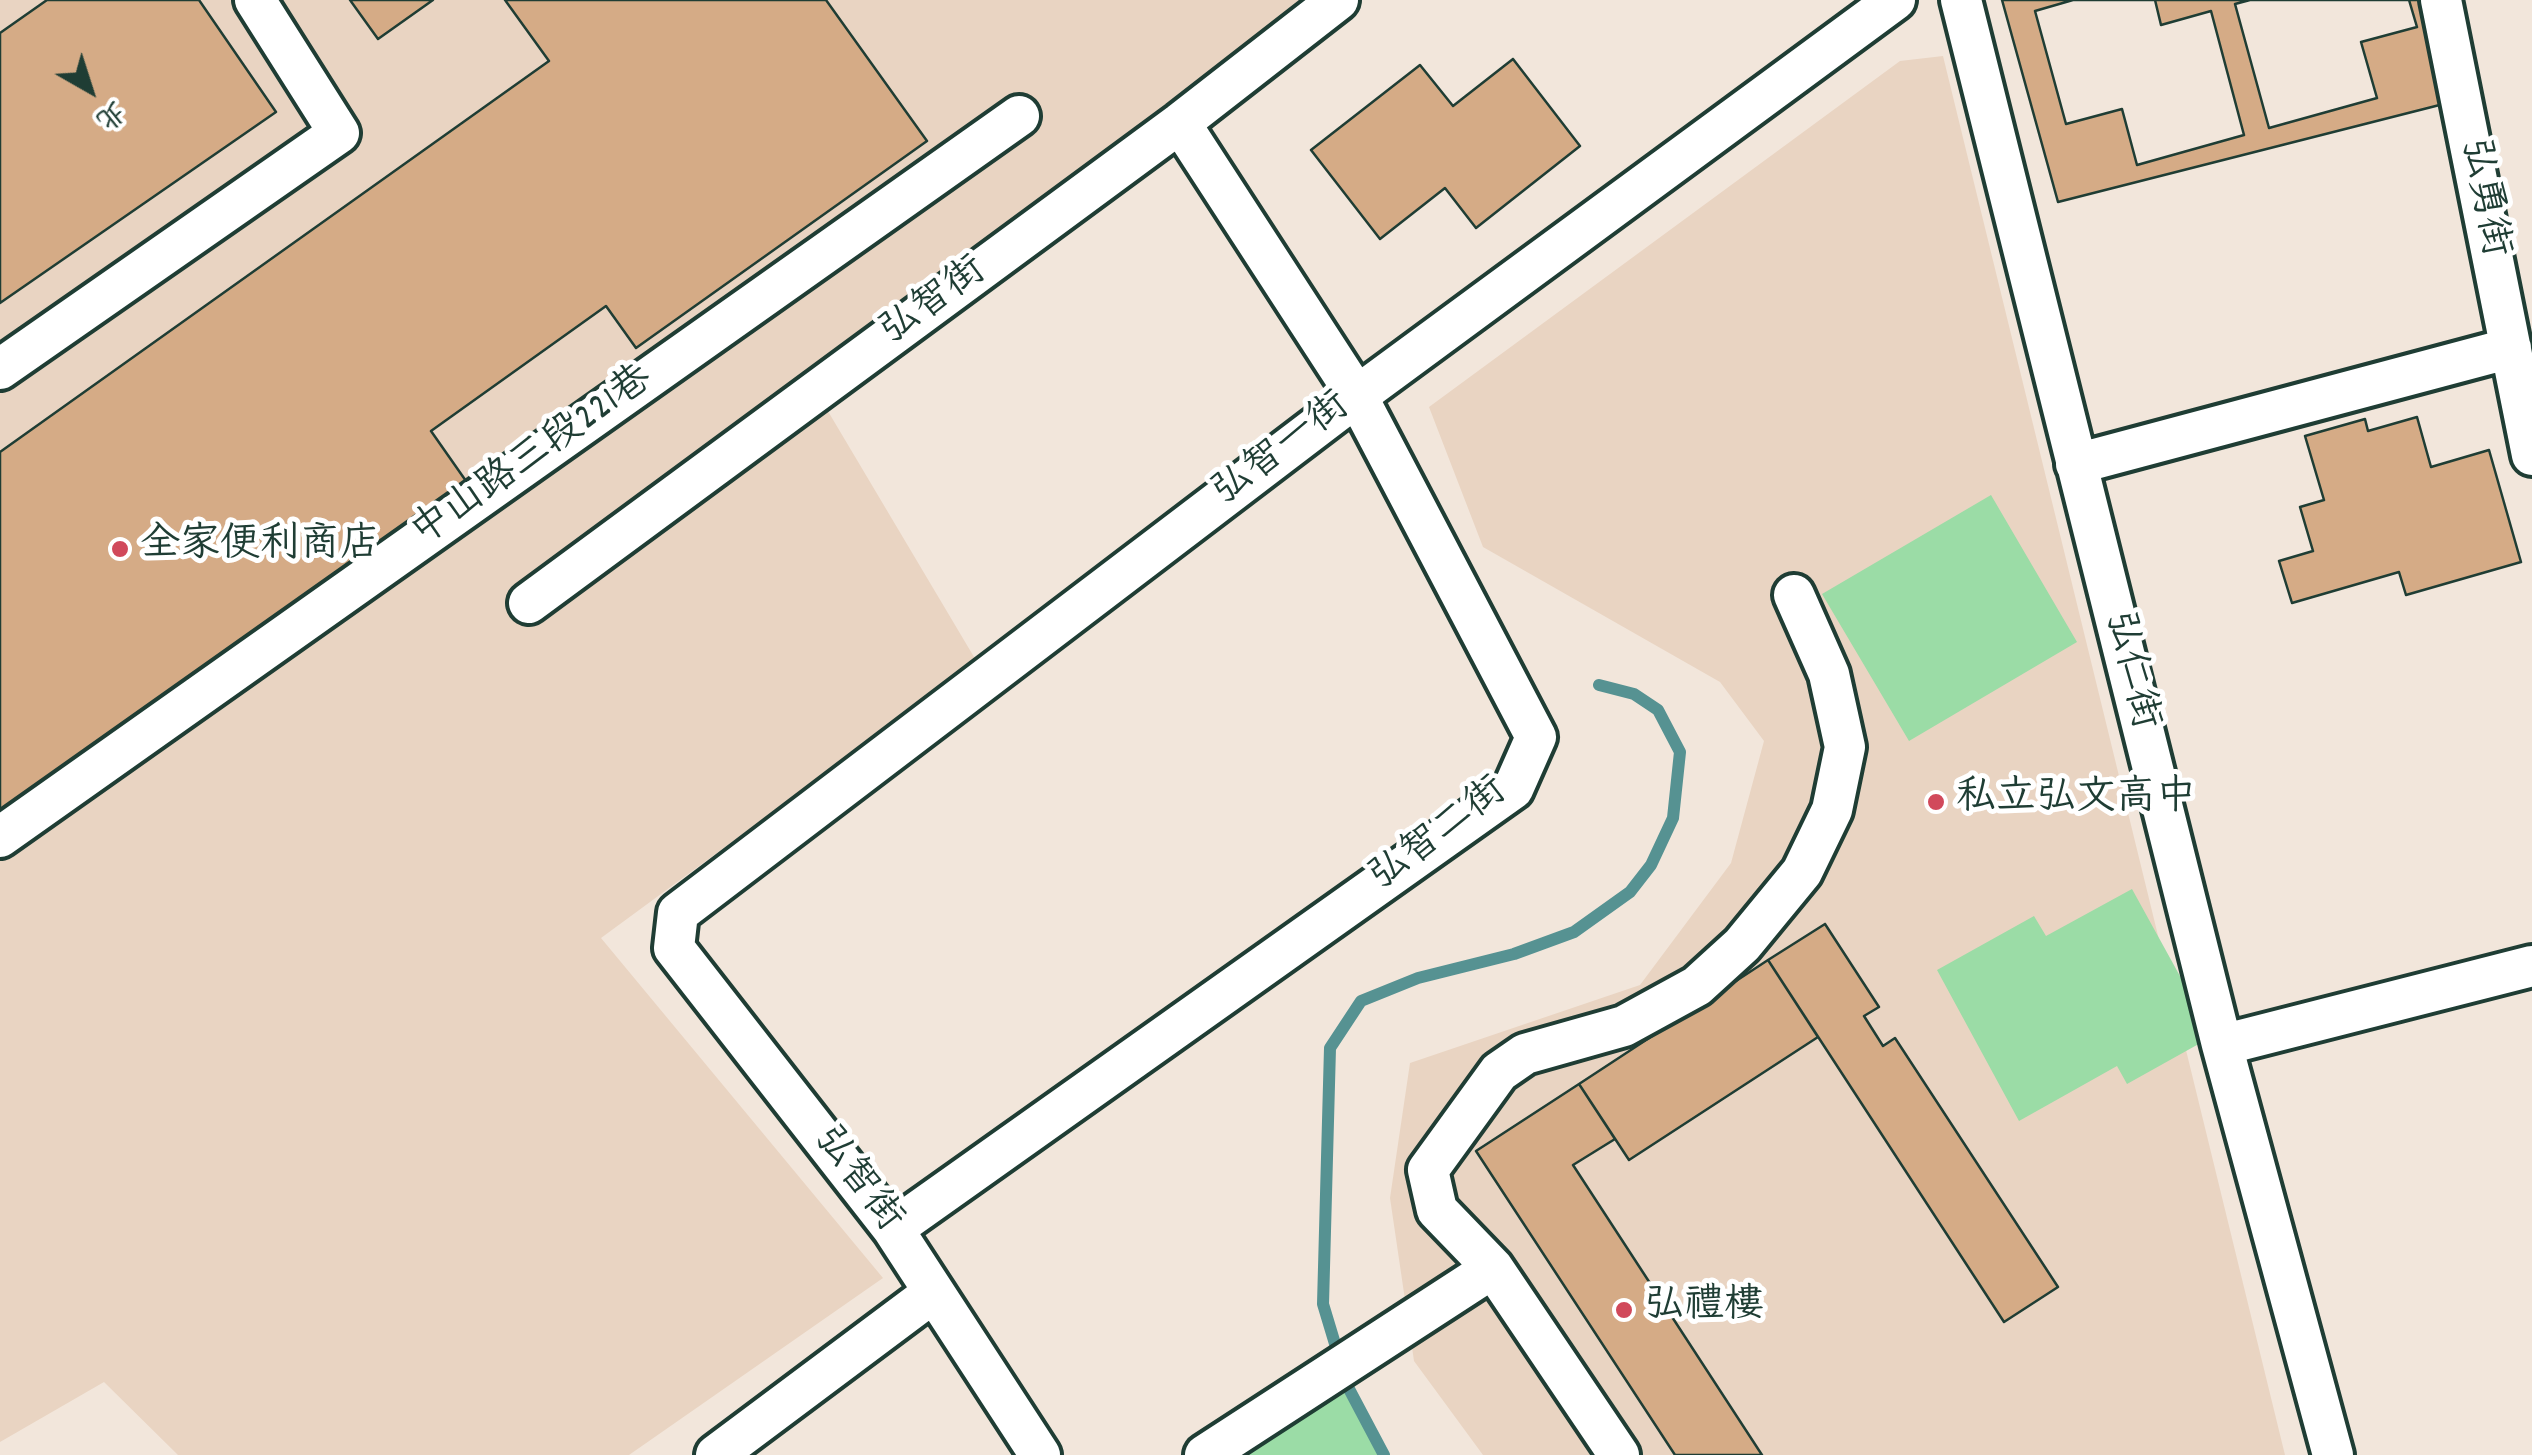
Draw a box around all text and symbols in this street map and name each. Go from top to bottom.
north arrow [40,40,140,140]
text: 北 [85,89,132,138]
street label: 弘勇街 [2446,135,2516,261]
street label: 弘智街 [872,249,998,359]
street label: 中山路三段221巷 [404,358,664,560]
street label: 弘智一街 [1205,385,1361,519]
place label: 全家便利商店 [140,525,380,573]
marker: 全家便利商店 [109,538,131,560]
street label: 弘仁街 [2090,607,2166,735]
street label: 弘智二街 [1362,770,1518,904]
place label: 私立弘文高中 [1956,778,2196,826]
marker: 私立弘文高中 [1925,791,1947,813]
street label: 弘智街 [800,1119,910,1243]
place label: 弘禮樓 [1644,1286,1764,1334]
marker: 弘禮樓 [1613,1299,1635,1321]

